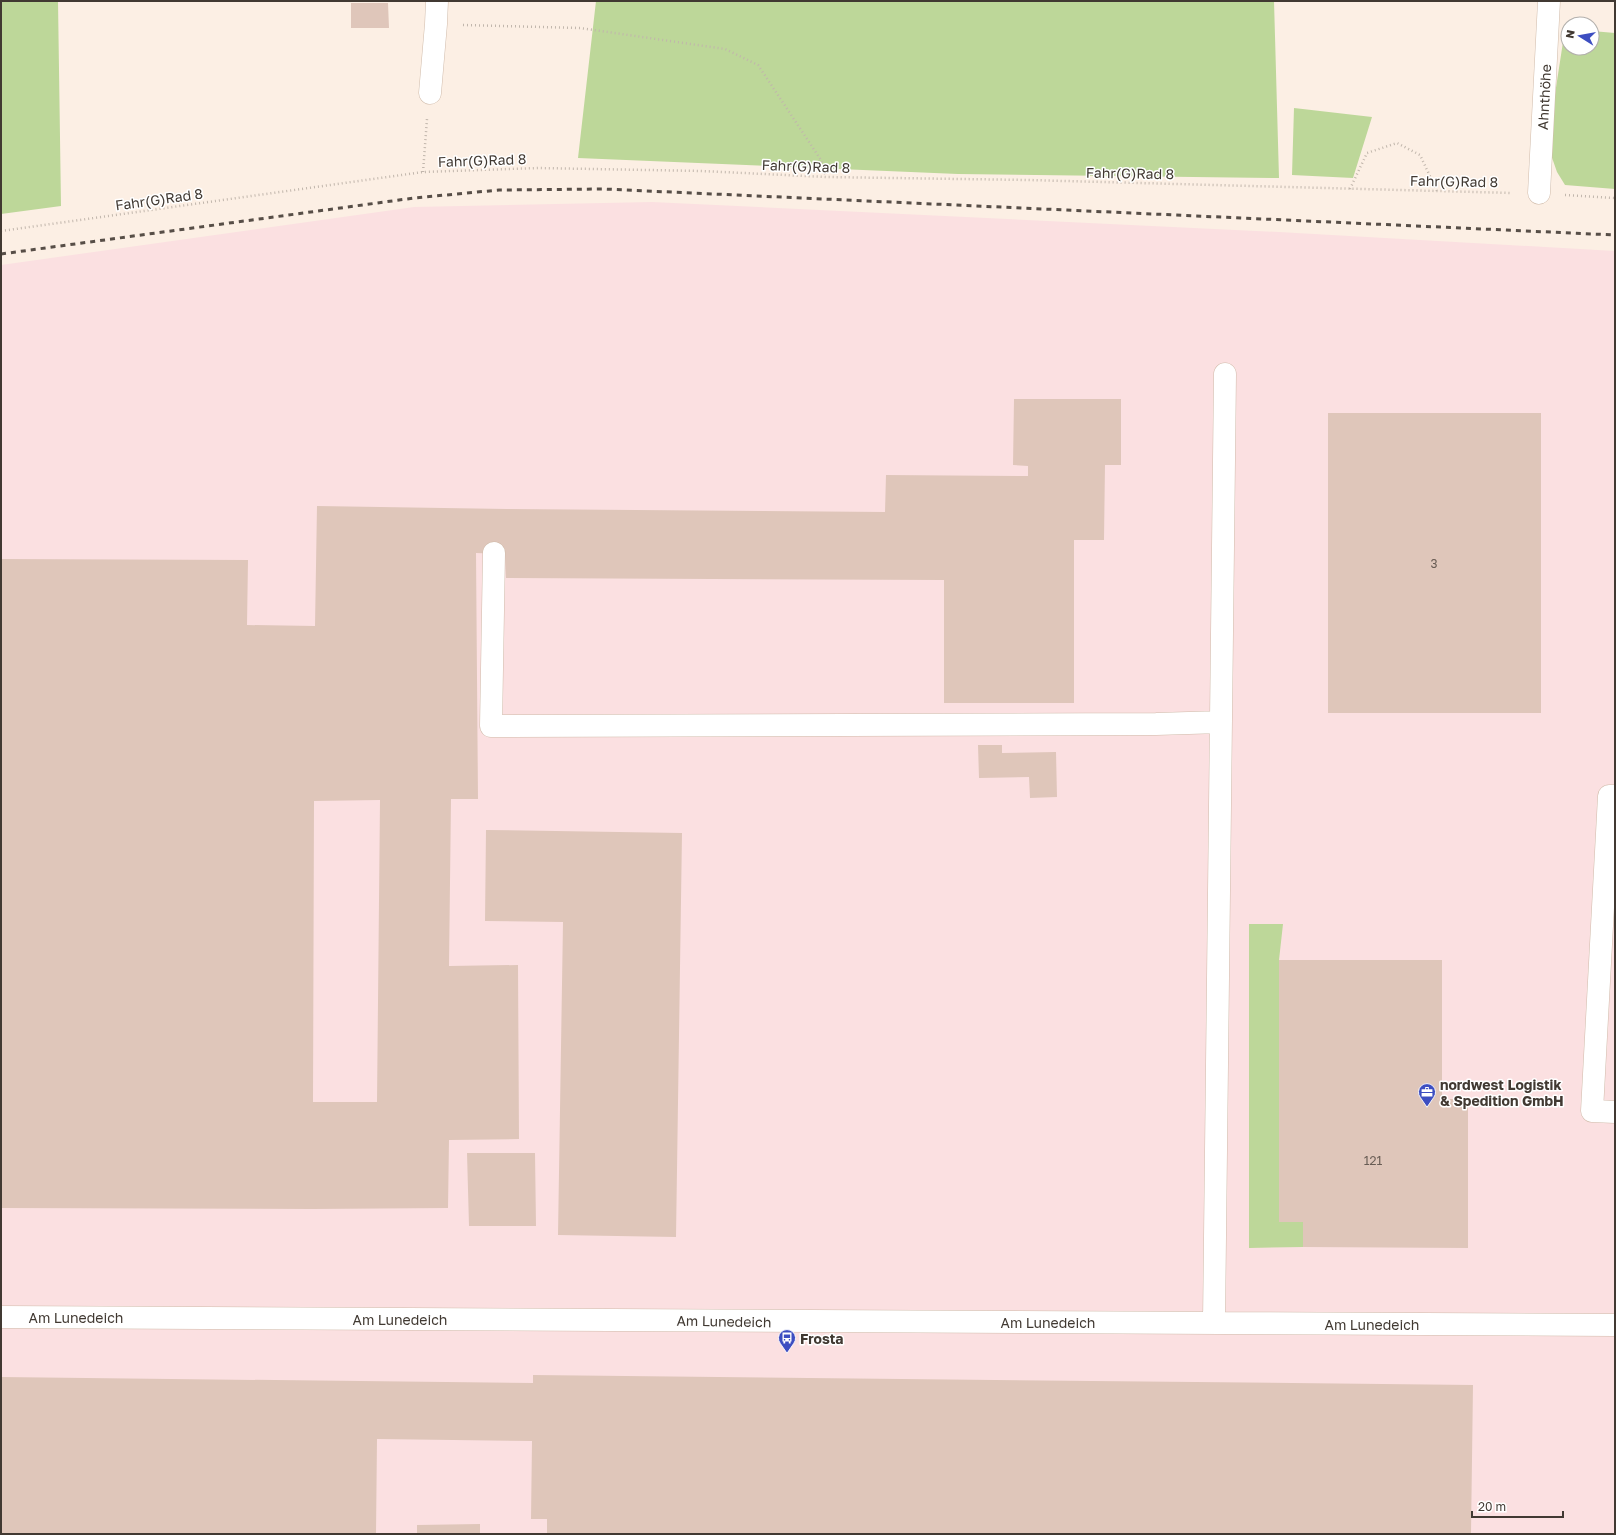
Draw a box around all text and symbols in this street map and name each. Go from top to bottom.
north arrow [1560,16,1600,56]
text: N [1563,29,1577,39]
street label: Ahnthöhe [1534,64,1554,130]
street label: Fahr(G)Rad 8 [437,150,527,170]
street label: Fahr(G)Rad 8 [761,156,851,176]
street label: Fahr(G)Rad 8 [1086,164,1174,182]
street label: Fahr(G)Rad 8 [1410,172,1498,190]
street label: Fahr(G)Rad 8 [114,184,204,214]
house number: 3 [1430,556,1438,571]
place label: nordwest Logistik & Spedition GmbH [1440,1076,1564,1109]
office icon: nordwest Logistik & Spedition GmbH [1417,1082,1437,1107]
house number: 121 [1364,1153,1382,1168]
street label: Am Lunedeich [29,1309,123,1326]
street label: Am Lunedeich [353,1311,447,1328]
street label: Am Lunedeich [676,1312,772,1330]
street label: Am Lunedeich [1001,1314,1095,1331]
street label: Am Lunedeich [1325,1316,1419,1333]
bus stop icon: Frosta [777,1328,797,1353]
place label: Frosta [800,1330,843,1347]
scale bar [1472,1493,1563,1519]
text: 20 m [1478,1499,1506,1514]

